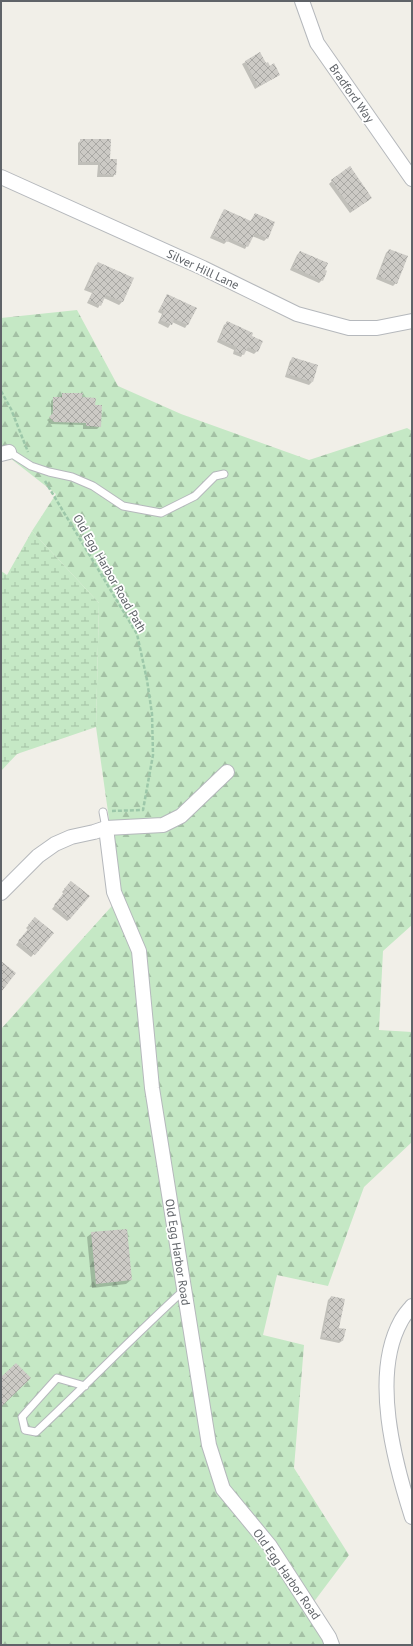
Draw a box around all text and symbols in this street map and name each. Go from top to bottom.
street label: Bradford Way [326,61,378,126]
street label: Silver Hill Lane [164,246,242,292]
street label: Old Egg Harbor Road Path [70,511,150,635]
street label: Old Egg Harbor Road [162,1198,194,1306]
street label: Old Egg Harbor Road [250,1526,324,1622]

